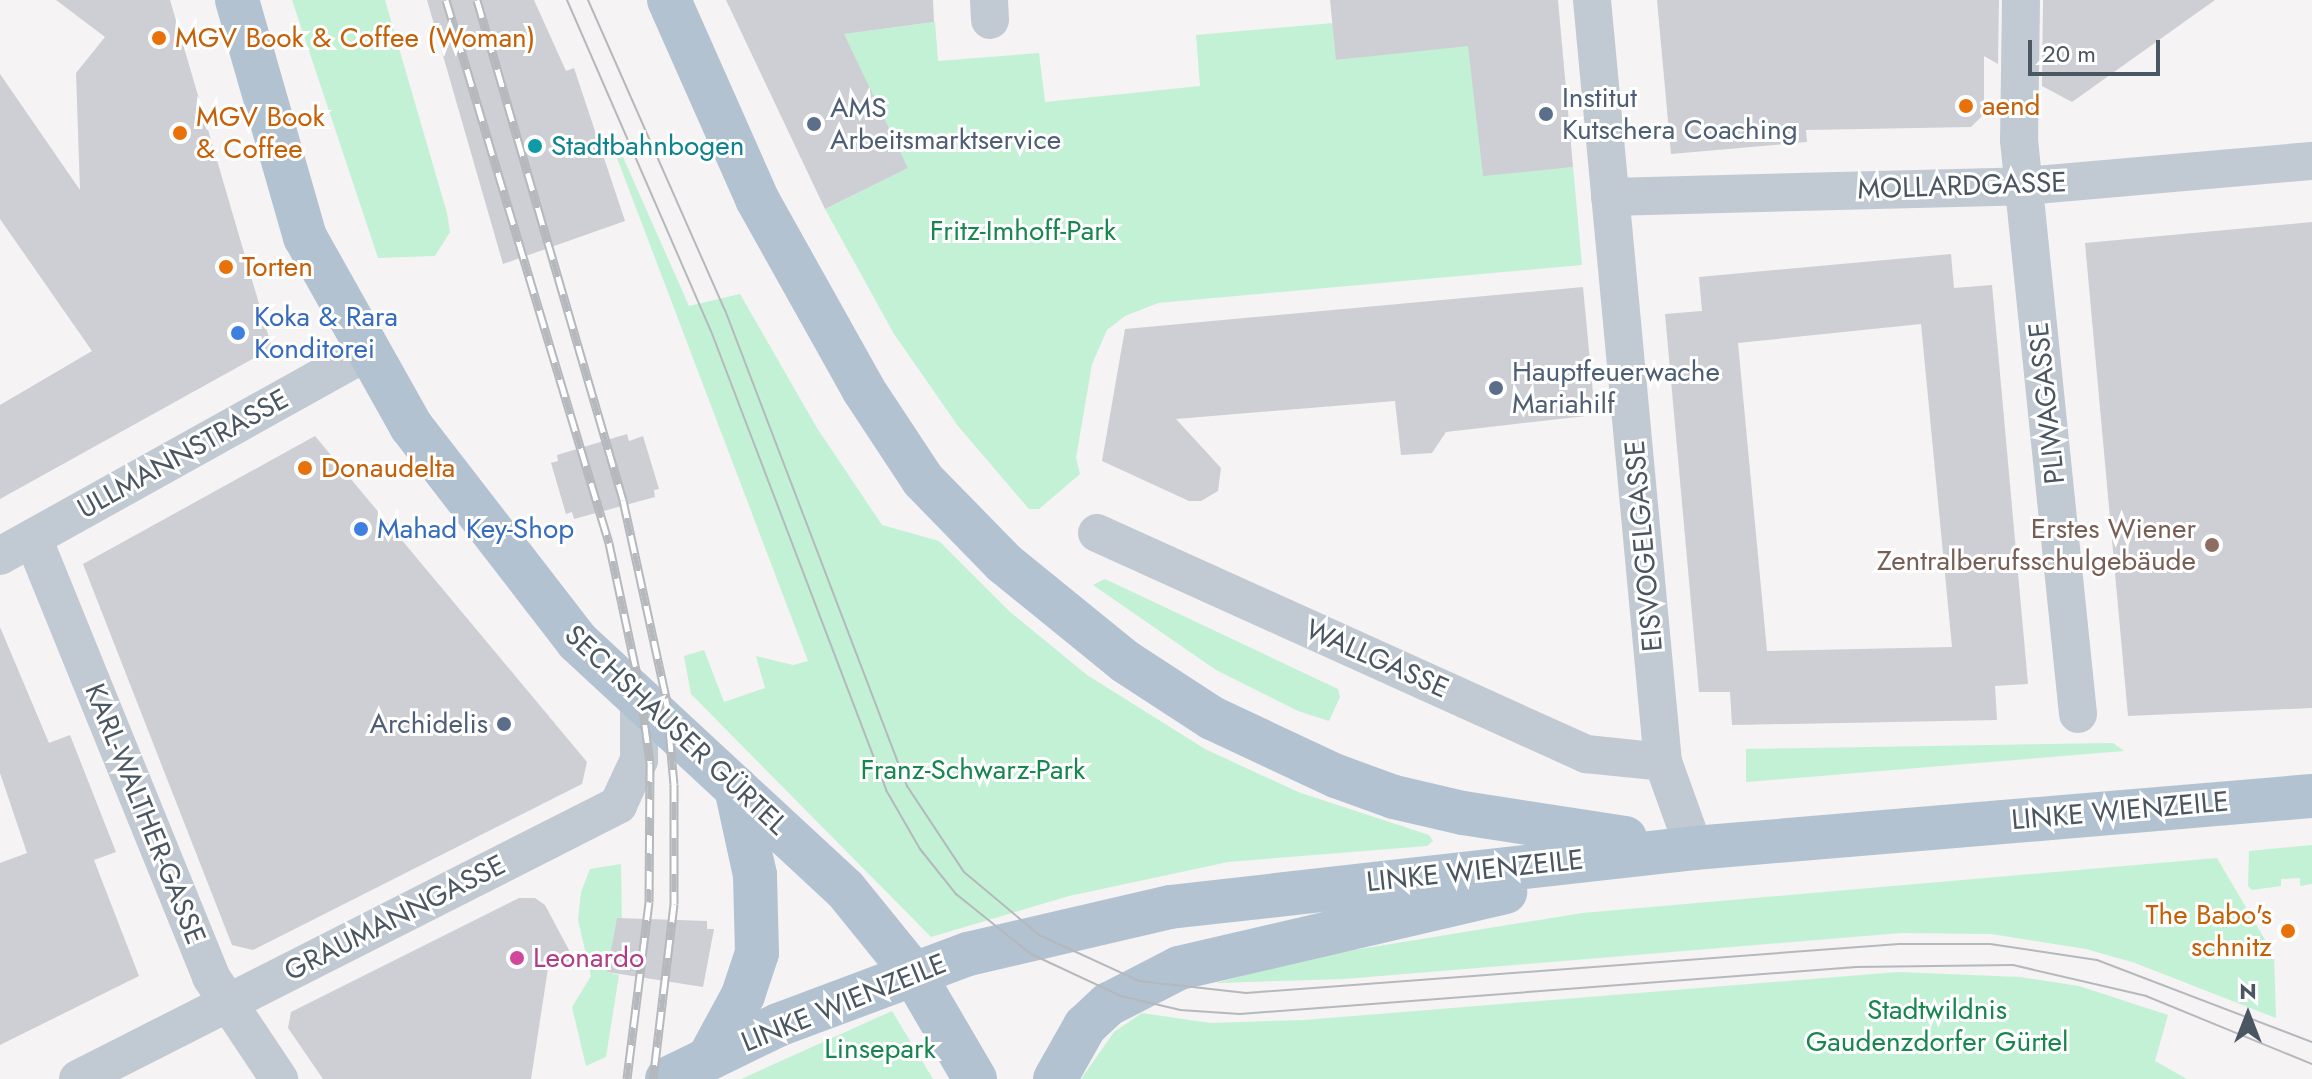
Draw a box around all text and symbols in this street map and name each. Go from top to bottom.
place label: MGV Book & Coffee (Woman) [175,21,535,55]
scale bar [2032,24,2164,74]
marker: MGV Book & Coffee (Woman) [150,29,168,47]
text: 20 m [2042,36,2096,71]
place label: Institut Kutschera Coaching [1562,81,1798,147]
place label: aend [1982,89,2041,123]
place label: AMS Arbeitsmarktservice [830,91,1061,157]
marker: aend [1957,97,1975,115]
place label: MGV Book & Coffee [196,100,325,166]
marker: Institut Kutschera Coaching [1537,105,1555,123]
marker: AMS Arbeitsmarktservice [805,115,823,133]
marker: MGV Book & Coffee [171,124,189,142]
place label: Stadtbahnbogen [551,129,744,163]
marker: Stadtbahnbogen [526,137,544,155]
street label: MOLLARDGASSE [1857,166,2067,206]
park label: Fritz-Imhoff-Park [930,214,1116,248]
place label: Torten [242,250,313,284]
marker: Torten [217,258,235,276]
place label: Koka & Rara Konditorei [254,300,398,366]
street label: PLIWAGASSE [2022,320,2072,486]
marker: Koka & Rara Konditorei [229,324,247,342]
place label: Hauptfeuerwache Mariahilf [1512,355,1720,421]
marker: Hauptfeuerwache Mariahilf [1487,379,1505,397]
street label: ULLMANNSTRASSE [72,382,294,526]
street label: EISVOGELGASSE [1618,439,1670,653]
place label: Donaudelta [321,451,455,485]
marker: Donaudelta [296,459,314,477]
place label: Mahad Key-Shop [377,512,574,546]
place label: Erstes Wiener Zentralberufsschulgebäude [1877,512,2196,578]
marker: Mahad Key-Shop [352,520,370,538]
marker: Erstes Wiener Zentralberufsschulgebäude [2203,536,2221,554]
street label: WALLGASSE [1300,612,1454,706]
street label: SECHSHAUSER GÜRTEL [558,618,794,842]
street label: KARL-WALTHER-GASSE [77,679,213,949]
place label: Archidelis [370,707,488,741]
marker: Archidelis [495,715,513,733]
park label: Franz-Schwarz-Park [861,753,1085,787]
street label: LINKE WIENZEILE [2010,785,2230,837]
street label: LINKE WIENZEILE [1365,843,1585,899]
street label: GRAUMANNGASSE [279,848,511,988]
place label: The Babo's schnitz [2145,898,2272,964]
marker: The Babo's schnitz [2279,922,2297,940]
place label: Leonardo [533,941,644,975]
street label: LINKE WIENZEILE [737,947,951,1059]
marker: Leonardo [508,949,526,967]
north arrow [2208,975,2288,1055]
text: N [2239,975,2257,1007]
park label: Stadtwildnis Gaudenzdorfer Gürtel [1806,993,2068,1059]
park label: Linsepark [824,1032,936,1066]

